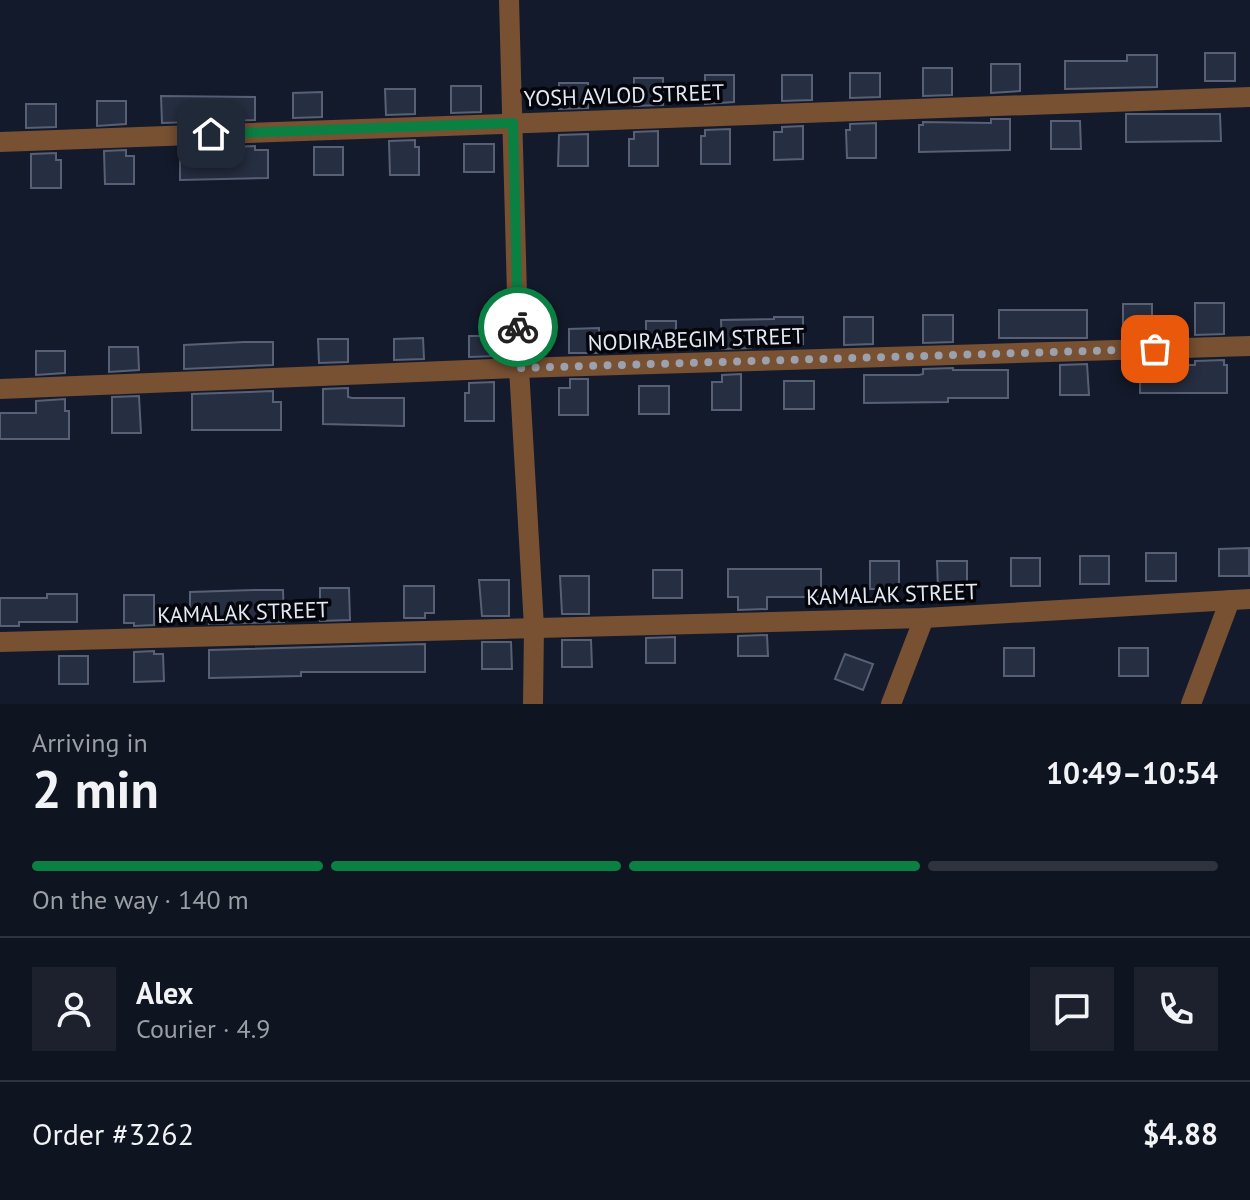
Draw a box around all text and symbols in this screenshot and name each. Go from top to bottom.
street label: YOSH AVLOD STREET [523,78,725,112]
pin [177,100,245,168]
icon: home [189,112,233,156]
courier [478,287,558,367]
icon: bike [496,305,540,349]
pin [1121,315,1189,383]
street label: NODIRABEGIM STREET [587,321,805,357]
icon: bag [1133,327,1177,371]
street label: KAMALAK STREET [806,577,978,611]
street label: KAMALAK STREET [157,595,329,629]
text: Arriving in [32,726,148,759]
text: 10:49–10:54 [1046,753,1218,792]
text: 2 min [32,755,159,822]
text: On the way · 140 m [32,883,249,916]
button: person [32,967,116,1051]
button: chat [1030,967,1114,1051]
button: phone [1134,967,1218,1051]
text: Alex [136,973,193,1012]
text: Courier · 4.9 [136,1012,270,1045]
text: Order #3262 [32,1114,194,1153]
text: $4.88 [1143,1114,1218,1153]

